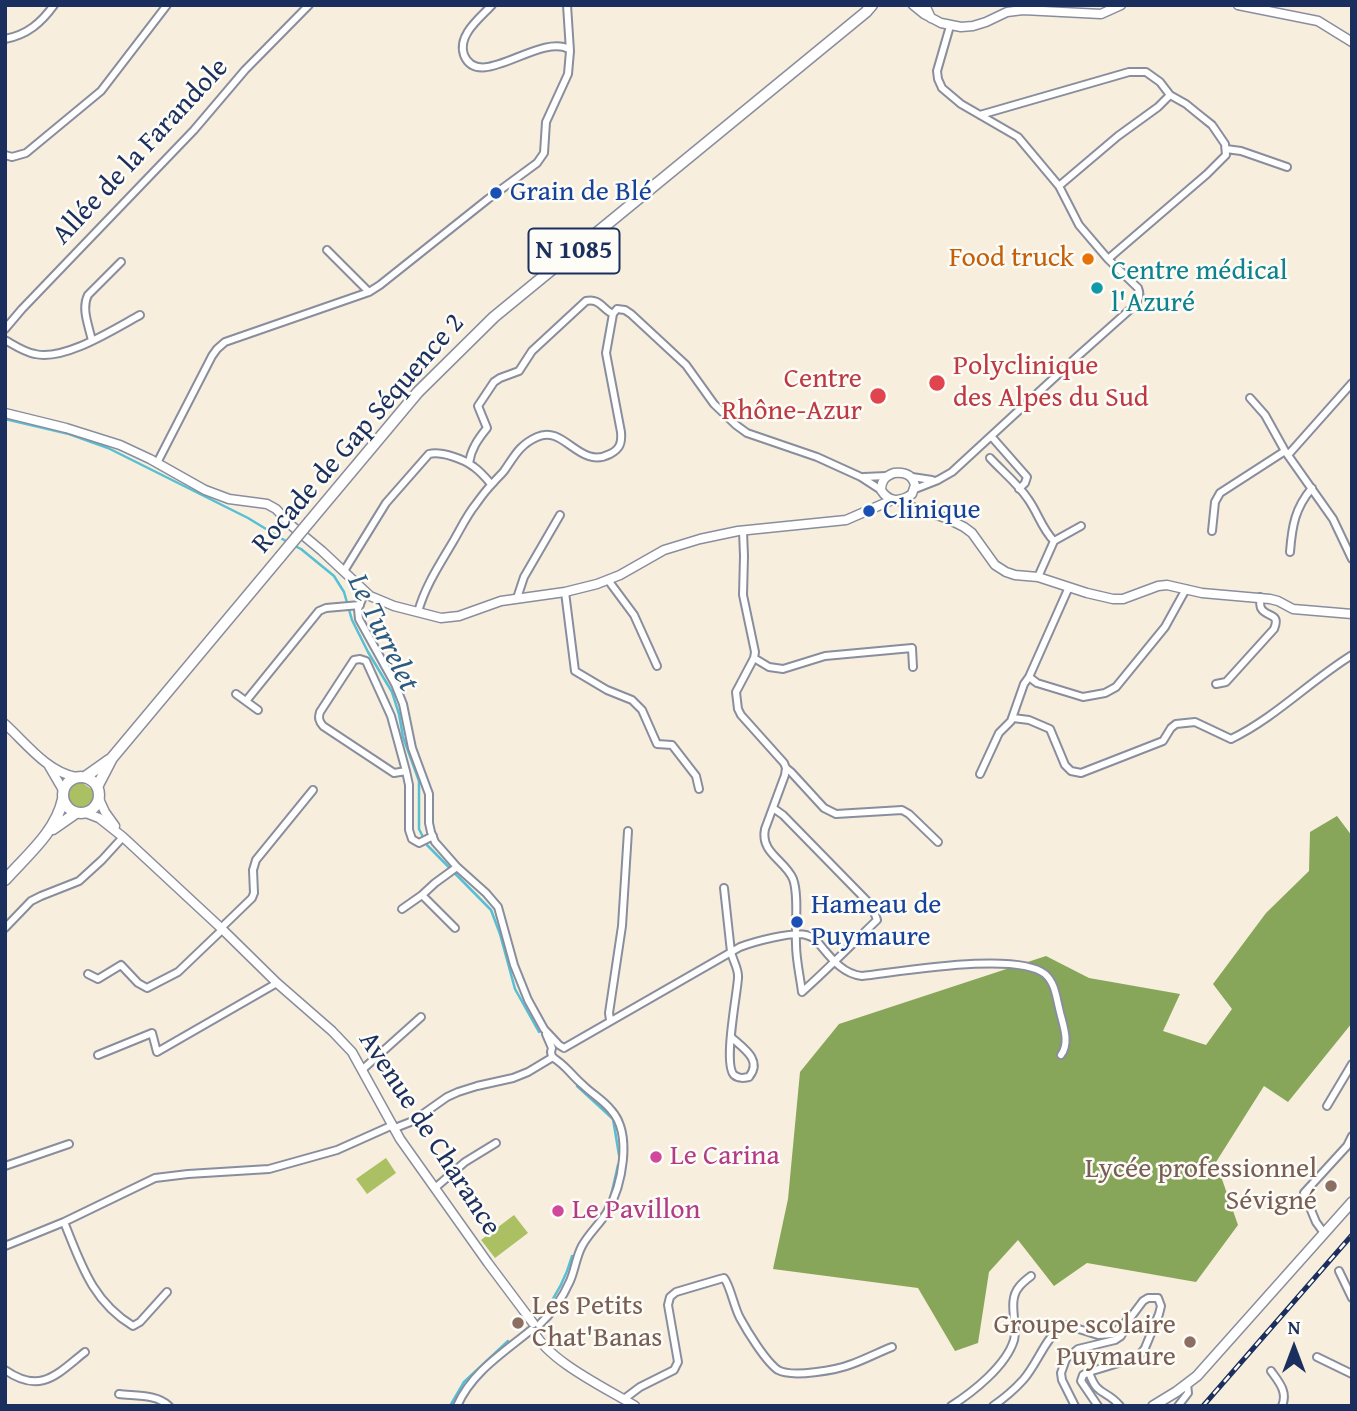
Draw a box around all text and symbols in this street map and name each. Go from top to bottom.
street label: Allée de la Farandole [46,52,236,252]
place label: Grain de Blé [510,176,652,210]
marker: Grain de Blé [488,185,504,201]
road number: N 1085 [528,228,620,274]
place label: Food truck [949,242,1074,276]
marker: Food truck [1080,251,1096,267]
place label: Centre médical l'Azuré [1111,255,1288,321]
marker: Centre médical l'Azuré [1089,280,1105,296]
street label: Rocade de Gap Séquence 2 [246,307,472,561]
place label: Polyclinique des Alpes du Sud [953,350,1149,416]
place label: Centre Rhône-Azur [721,363,862,429]
marker: Polyclinique des Alpes du Sud [927,373,947,393]
marker: Centre Rhône-Azur [868,386,888,406]
place label: Clinique [883,494,981,528]
marker: Clinique [861,503,877,519]
water label: Le Turrelet [338,569,426,697]
place label: Hameau de Puymaure [811,889,941,955]
marker: Hameau de Puymaure [789,914,805,930]
street label: Avenue de Charance [351,1026,507,1242]
place label: Le Carina [670,1140,780,1174]
marker: Le Carina [648,1149,664,1165]
place label: Lycée professionnel Sévigné [1085,1153,1317,1219]
marker: Lycée professionnel Sévigné [1323,1178,1339,1194]
place label: Le Pavillon [572,1194,700,1228]
marker: Le Pavillon [550,1203,566,1219]
place label: Les Petits Chat'Banas [532,1290,662,1356]
place label: Groupe scolaire Puymaure [994,1309,1176,1375]
north arrow [1259,1313,1329,1383]
text: N [1288,1313,1300,1341]
marker: Les Petits Chat'Banas [510,1315,526,1331]
marker: Groupe scolaire Puymaure [1182,1334,1198,1350]

